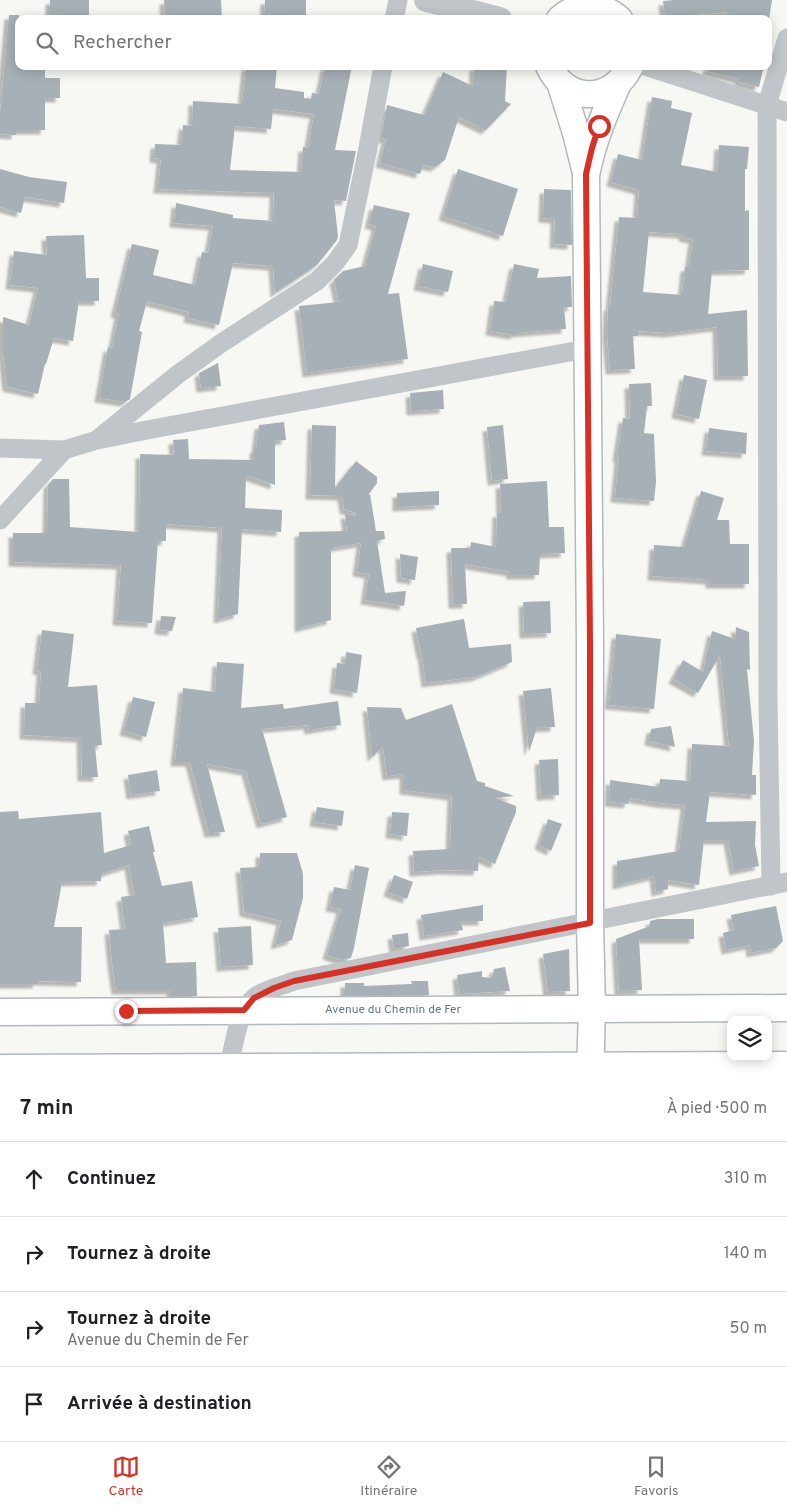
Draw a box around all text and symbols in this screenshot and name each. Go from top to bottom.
search box [15,15,772,70]
icon: search [33,29,61,57]
text: Rechercher [73,31,172,55]
route start [588,115,611,138]
route end [115,1000,138,1023]
street label: Avenue du Chemin de Fer [325,1002,462,1018]
map controls [727,1016,772,1061]
button: layers [727,1016,772,1061]
text: 7 min [20,1095,73,1122]
text: À pied · 500 m [667,1099,767,1119]
icon: ahead [20,1165,48,1193]
text: Continuez [67,1167,156,1191]
text: 310 m [724,1169,767,1189]
icon: right [20,1240,48,1268]
text: Tournez à droite [67,1242,211,1266]
text: 140 m [724,1244,767,1264]
text: Tournez à droite [67,1307,211,1331]
icon: right [20,1315,48,1343]
text: 50 m [730,1319,767,1339]
text: Avenue du Chemin de Fer [67,1331,249,1351]
icon: arrive [20,1390,48,1418]
text: Arrivée à destination [67,1392,252,1416]
tab: Carte [108,1453,143,1500]
tab: Itinéraire [360,1453,417,1500]
tab: Favoris [634,1453,679,1500]

